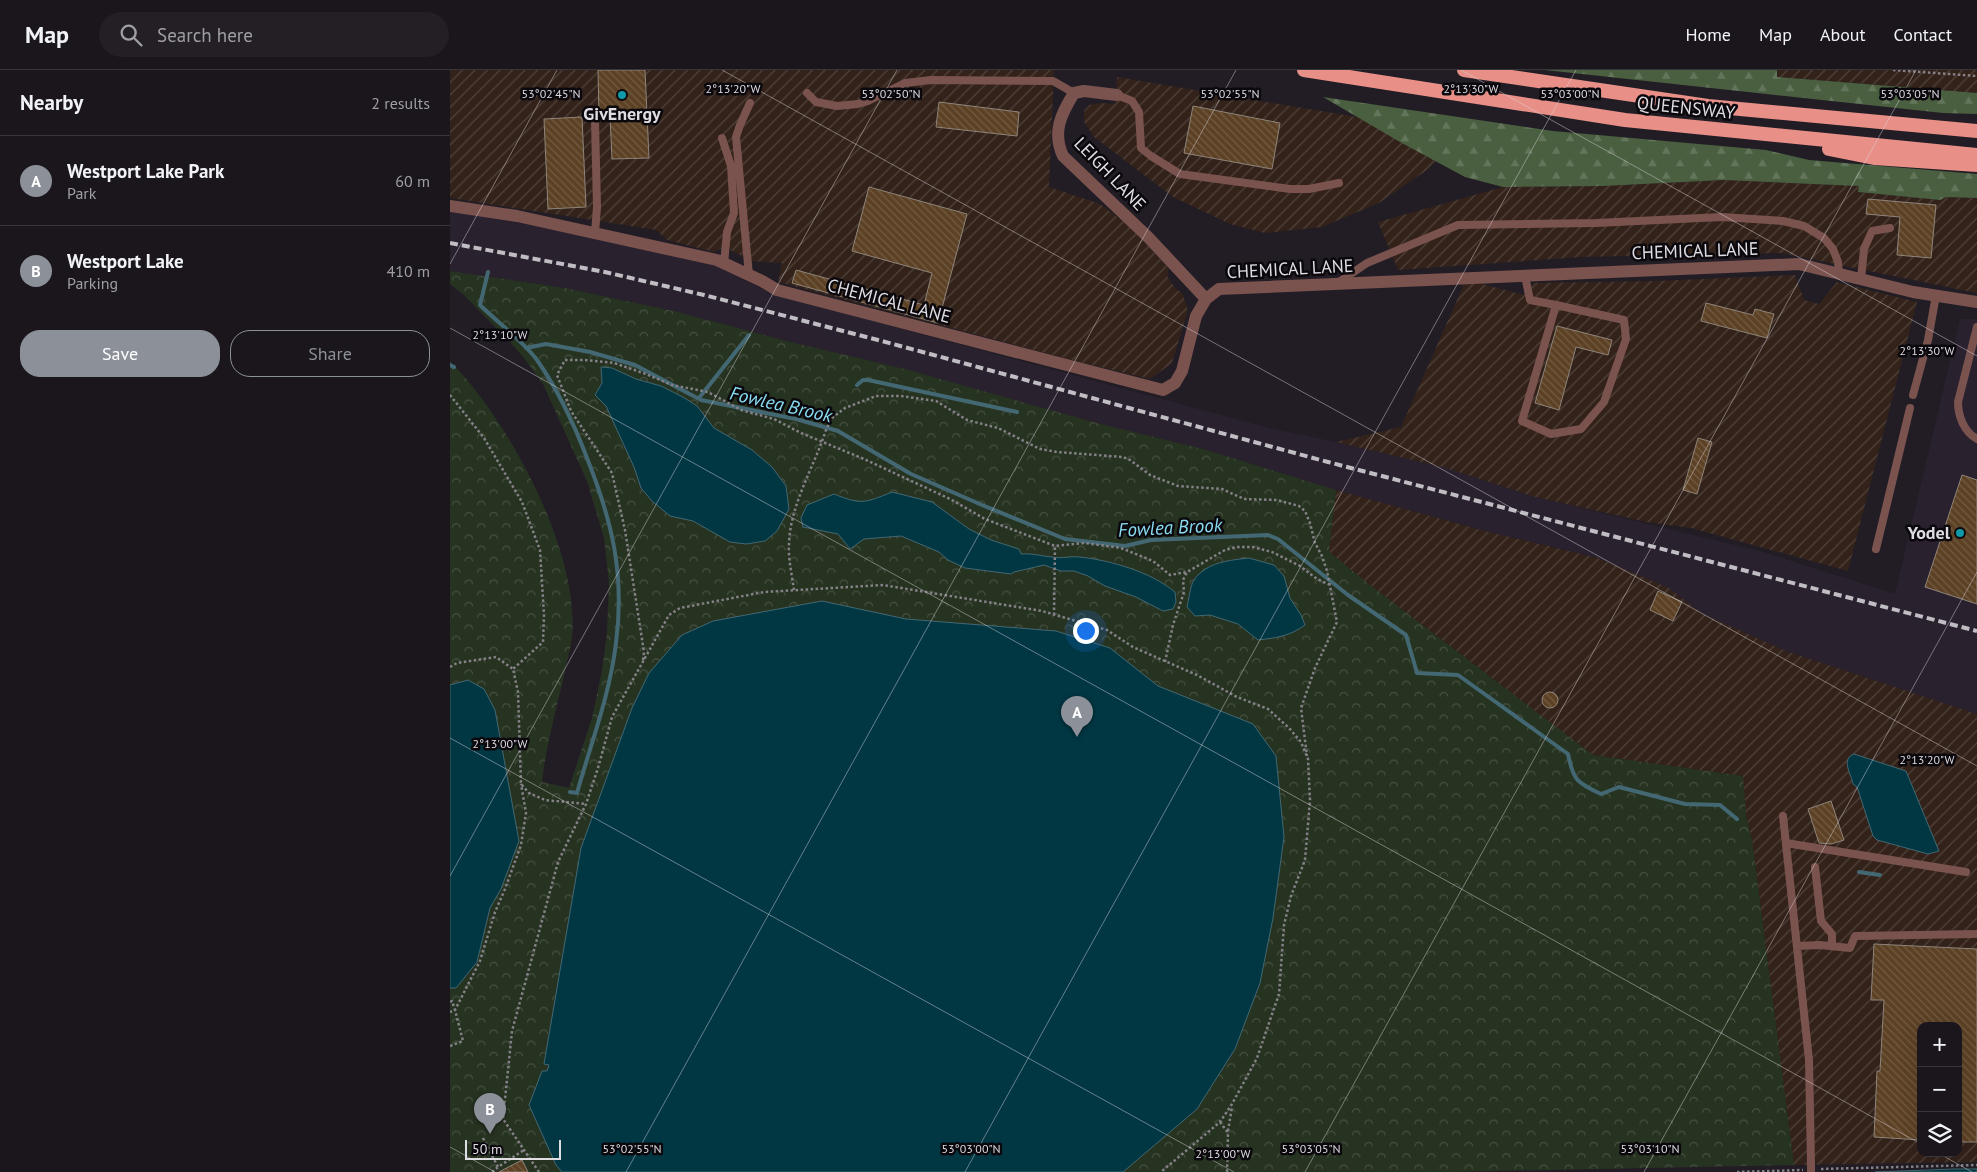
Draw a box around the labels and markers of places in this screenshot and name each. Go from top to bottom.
marker: GivEnergy [616,89,628,101]
place label: GivEnergy [583,102,661,125]
place label: Yodel [1906,521,1951,544]
marker: Yodel [1954,527,1966,539]
pin: A [1061,696,1093,737]
pin: B [474,1093,506,1134]

